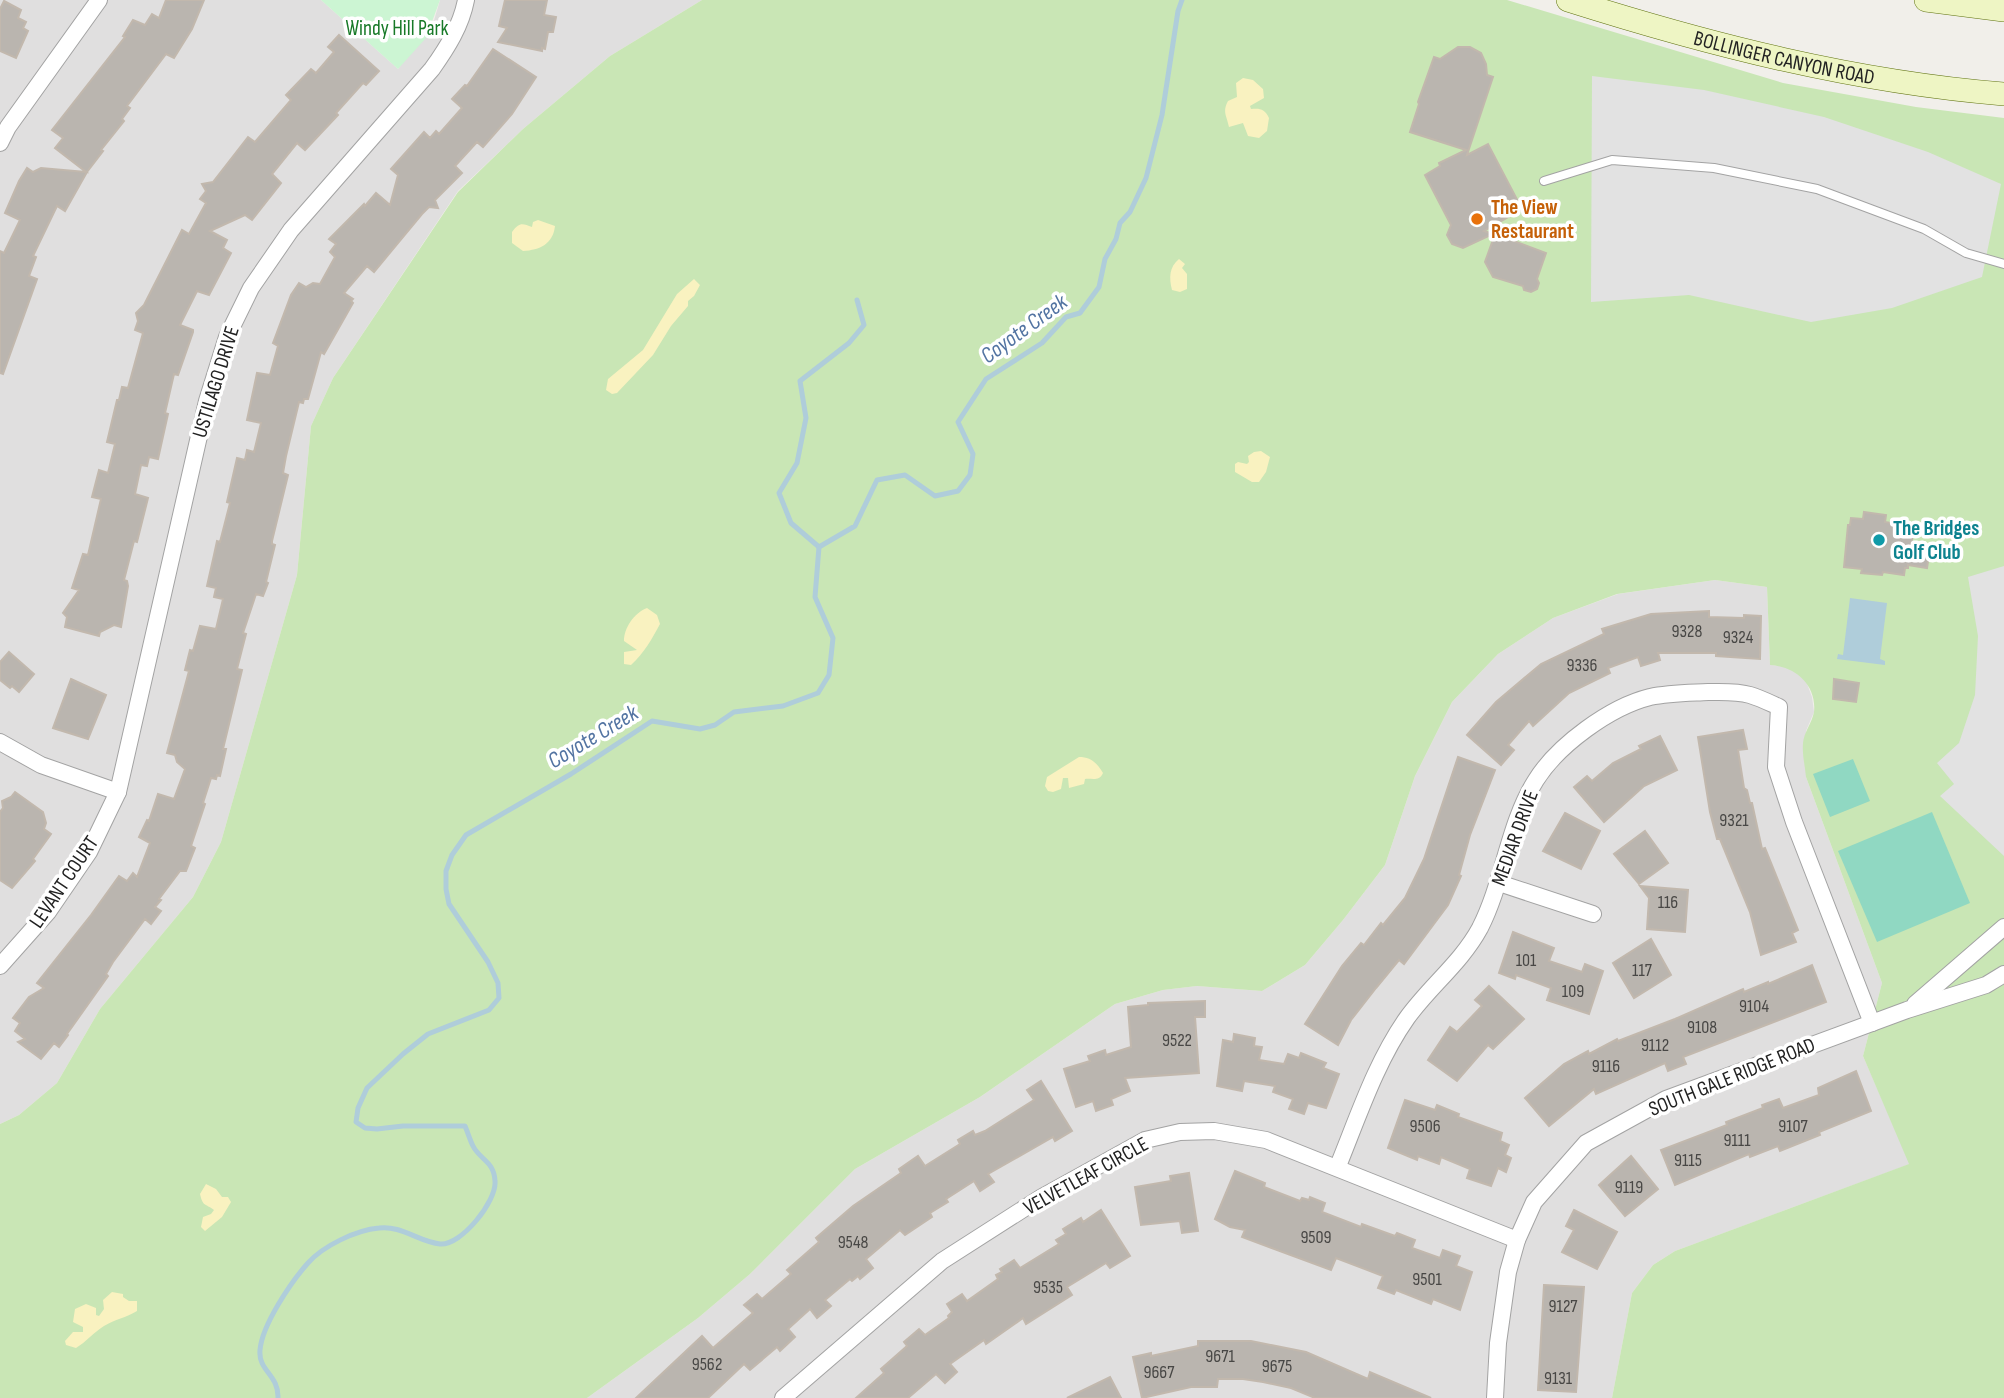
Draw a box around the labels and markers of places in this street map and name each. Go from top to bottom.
place label: The View Restaurant [1491,195,1574,244]
marker: The View Restaurant [1469,211,1485,227]
place label: The Bridges Golf Club [1893,516,1979,565]
marker: The Bridges Golf Club [1871,532,1887,548]

